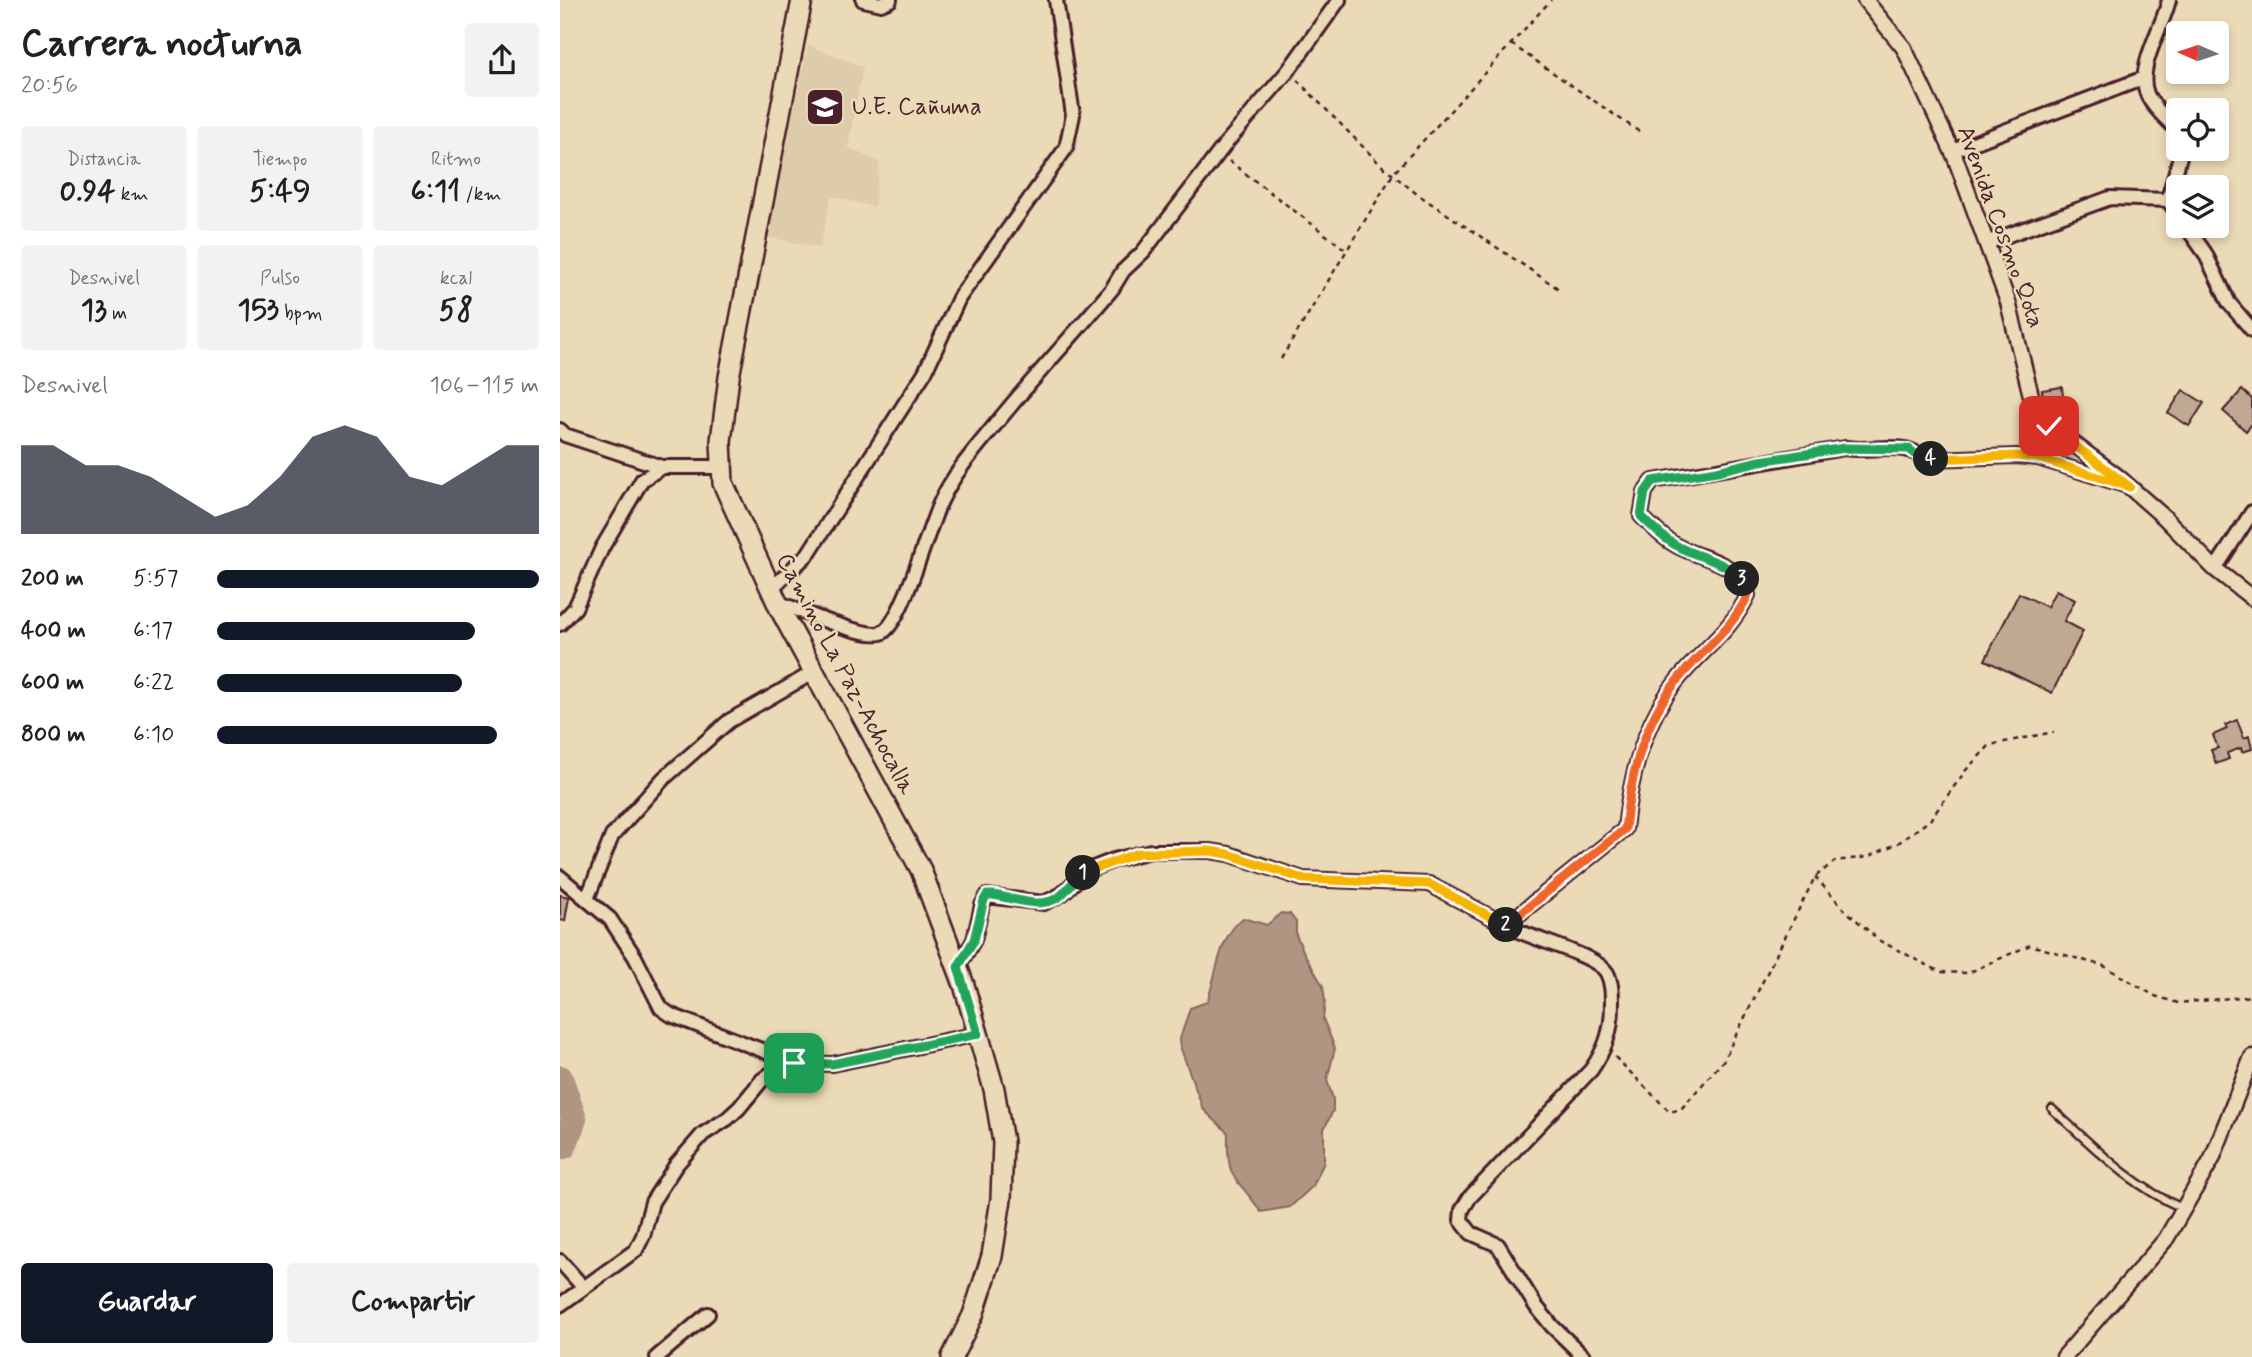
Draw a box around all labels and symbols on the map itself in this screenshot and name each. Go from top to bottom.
north arrow [2166,21,2230,84]
school or university icon: U.E. Cañuma [804,86,846,128]
place label: U.E. Cañuma [852,92,982,123]
street label: Avenida Cosmo Qota [1949,122,2051,332]
pin [2019,396,2079,456]
pin: 4 [1914,442,1948,476]
street label: Camino La Paz-Achocalla [768,548,922,801]
pin: 3 [1724,562,1760,596]
pin: 1 [1065,856,1100,890]
pin: 2 [1488,908,1524,942]
pin [764,1033,824,1093]

